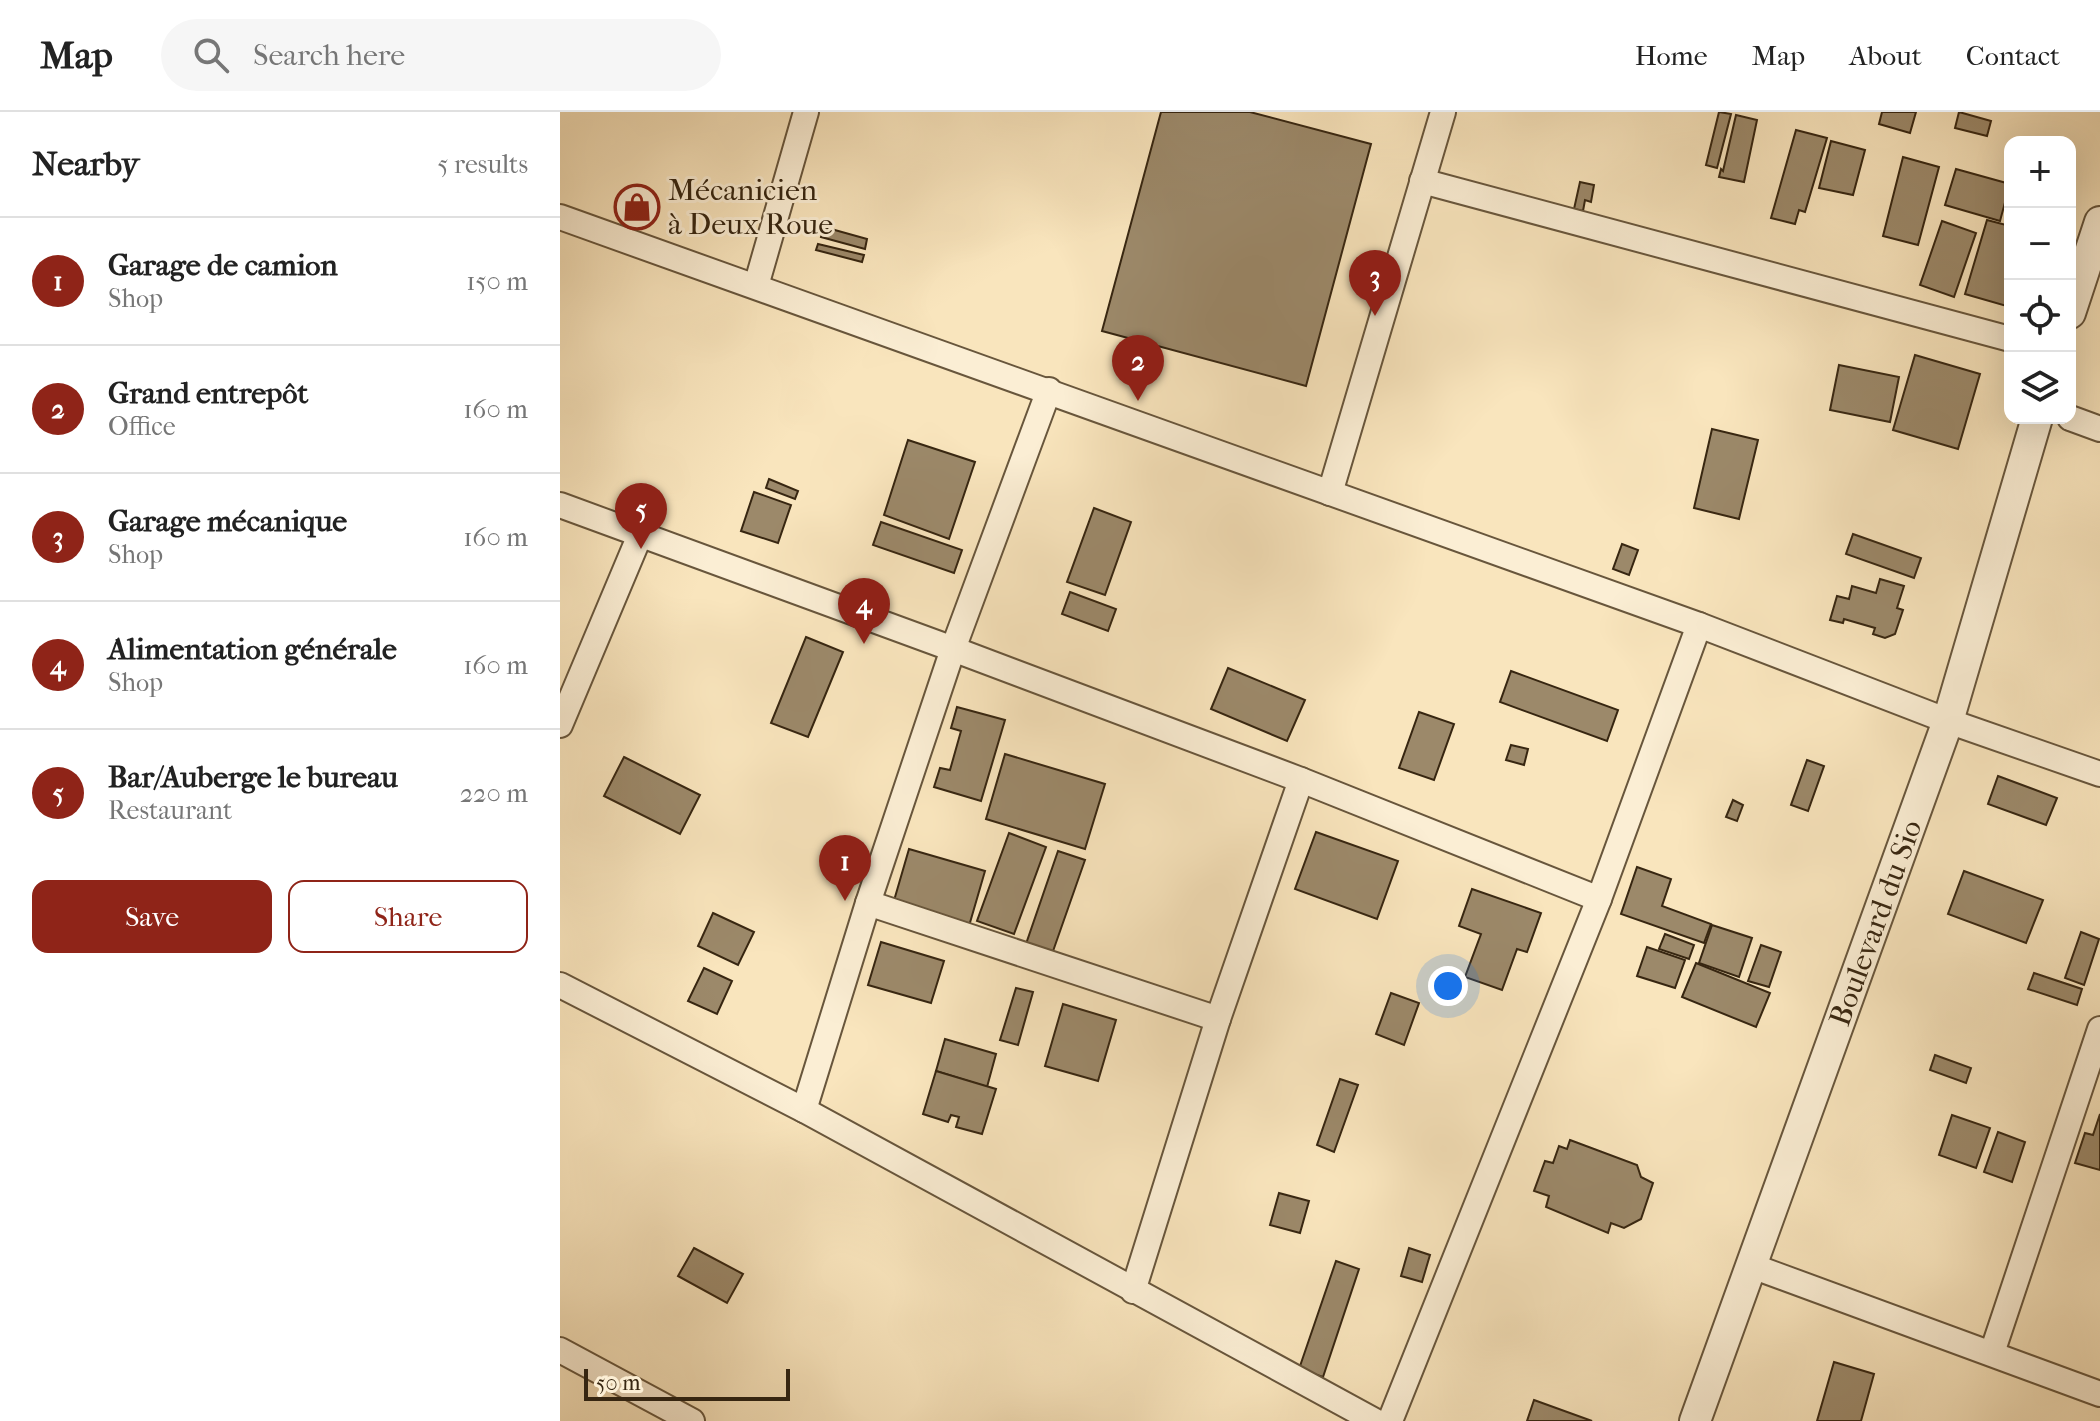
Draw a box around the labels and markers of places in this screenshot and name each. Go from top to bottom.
place label: Mécanicien à Deux Roue [668,173,833,242]
shop icon: Mécanicien à Deux Roue [613,183,661,231]
pin: 3 [1349,250,1401,316]
pin: 2 [1112,335,1164,401]
pin: 5 [615,483,667,549]
pin: 4 [838,578,890,644]
pin: 1 [819,835,871,901]

